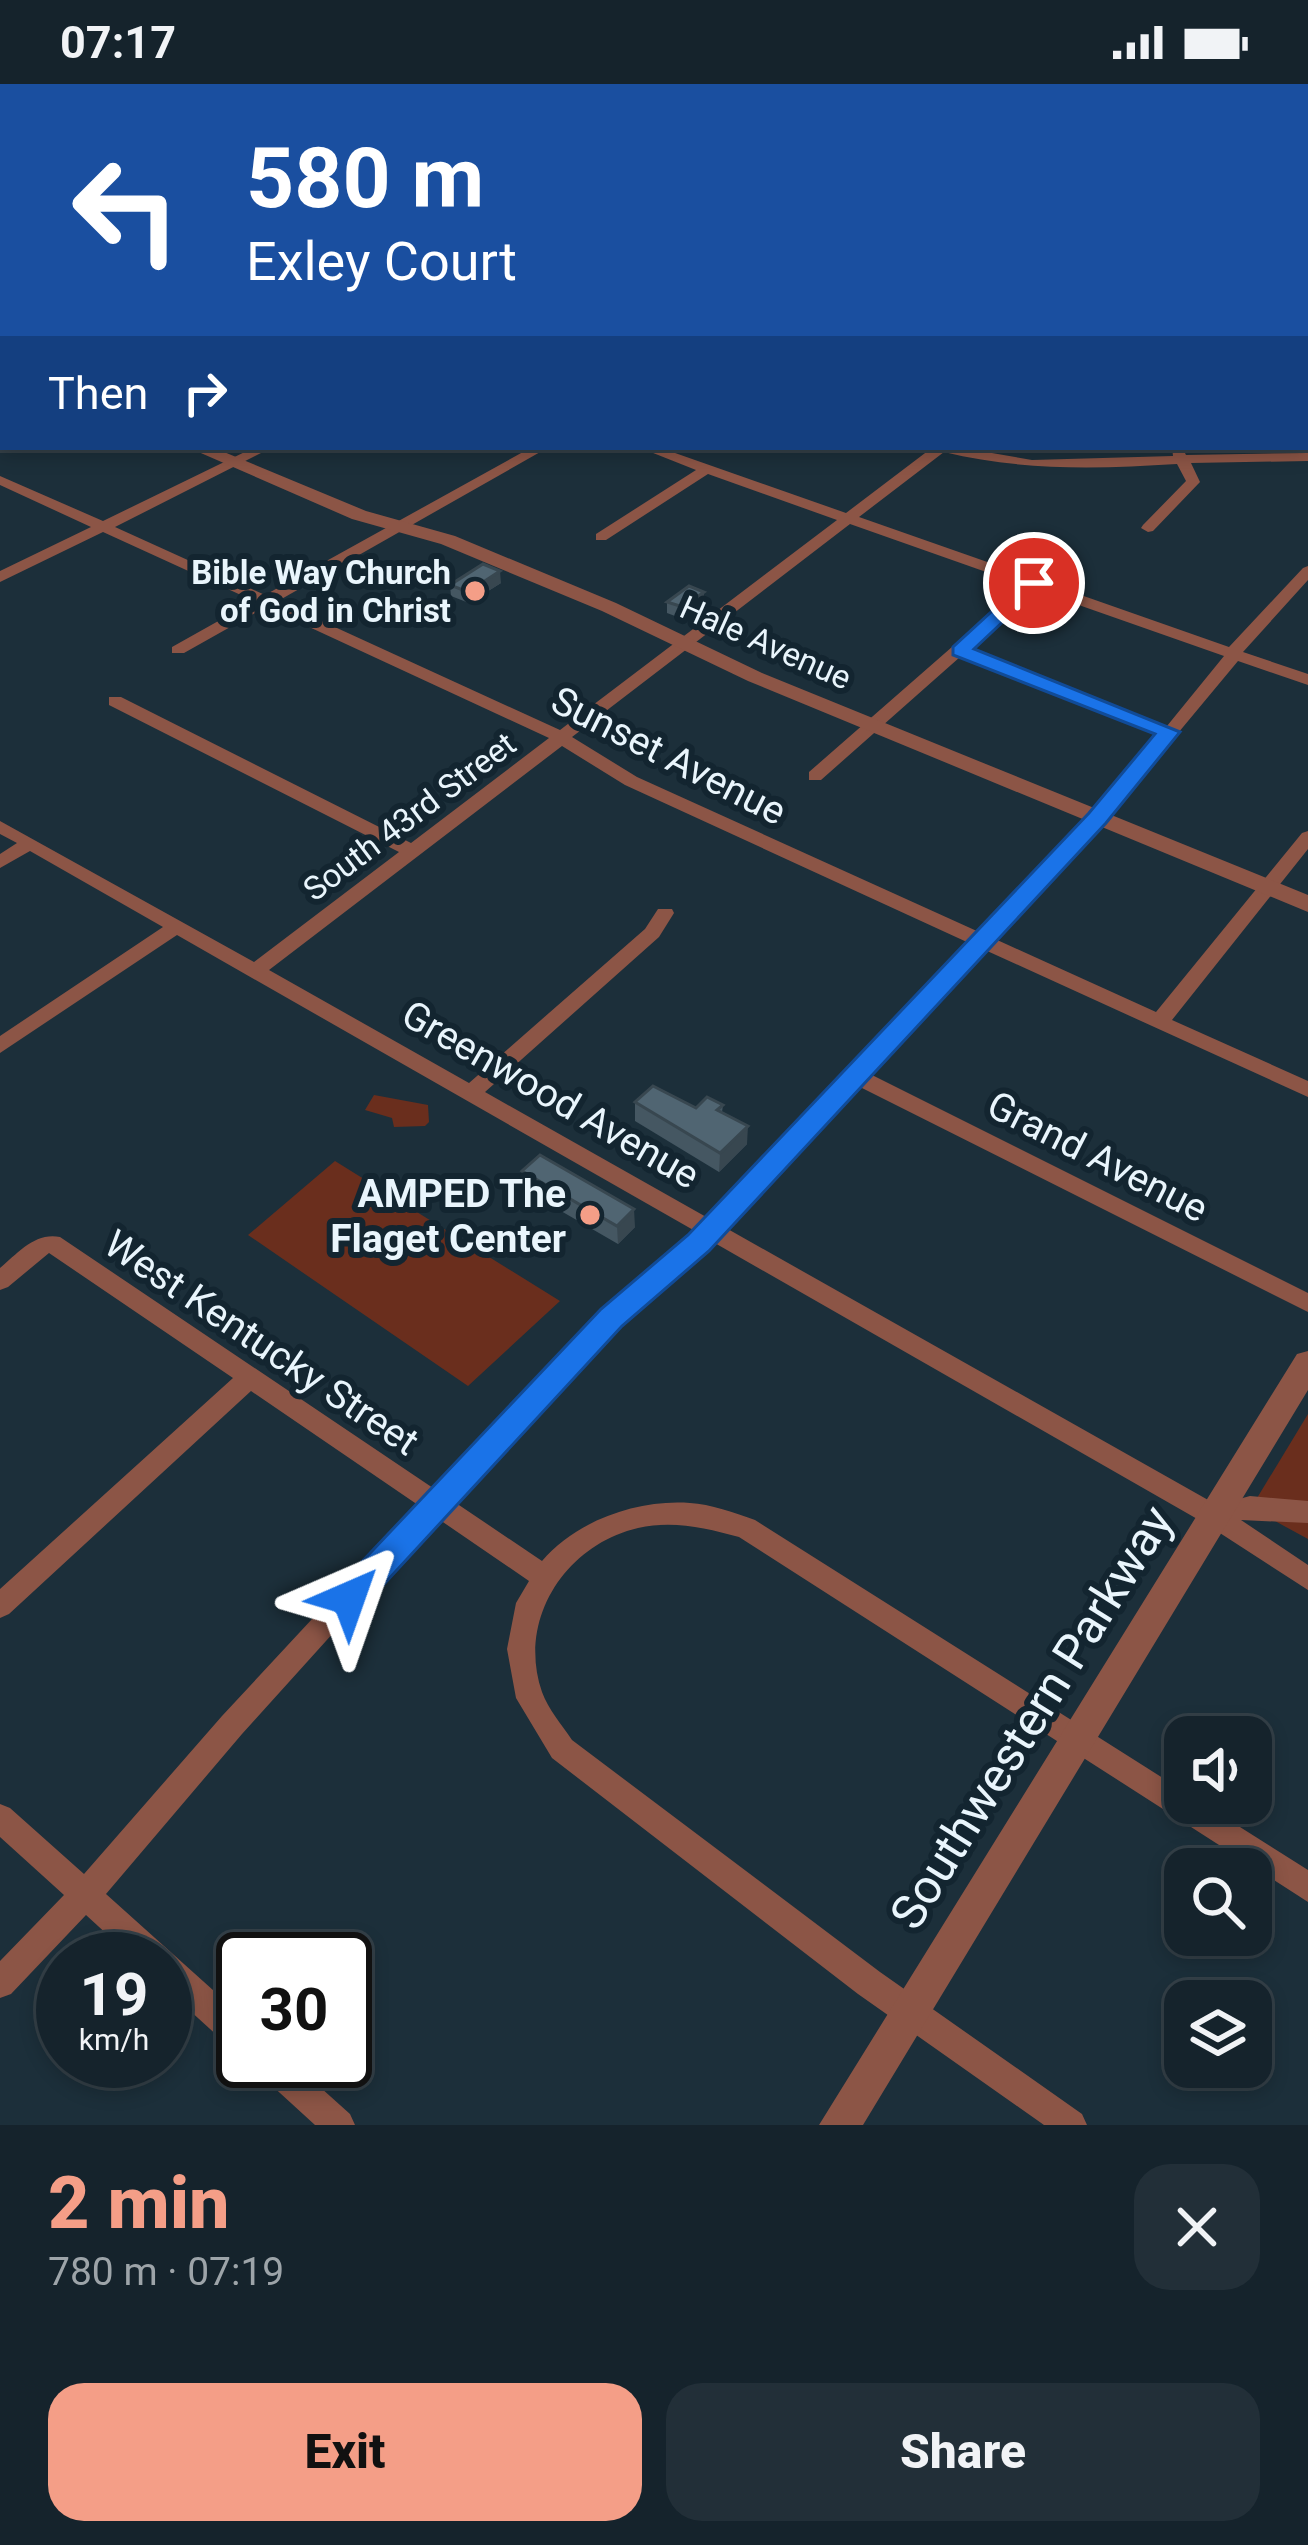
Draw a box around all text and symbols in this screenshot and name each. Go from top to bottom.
text: 07:17 [60,16,176,69]
text: 580 m [246,129,484,228]
icon: left [48,132,204,288]
text: Exley Court [246,230,517,293]
icon: right [172,360,238,426]
text: Then [48,367,148,420]
pin [983,532,1085,634]
icon: arrive [1001,550,1067,616]
place label: Bible Way Church of God in Christ [191,553,451,630]
marker: Bible Way Church of God in Christ [462,578,488,604]
street label: Hale Avenue [674,587,857,698]
street label: Sunset Avenue [544,677,793,835]
street label: South 43rd Street [296,724,523,909]
street label: Greenwood Avenue [394,991,707,1199]
street label: Grand Avenue [980,1082,1215,1232]
place label: AMPED The Flaget Center [330,1171,566,1262]
marker: AMPED The Flaget Center [577,1202,603,1228]
street label: West Kentucky Street [96,1221,427,1465]
street label: Southwestern Parkway [878,1495,1185,1939]
position arrow [286,1535,412,1661]
map controls [1164,1716,1272,2088]
button: sound [1164,1716,1272,1824]
button: search [1164,1848,1272,1956]
speed limit sign: 30 [216,1932,372,2088]
text: 19 [80,1959,148,2030]
button: layers [1164,1980,1272,2088]
text: km/h [79,2022,149,2057]
text: 2 min [48,2161,230,2246]
button: close [1134,2164,1260,2290]
text: 780 m · 07:19 [48,2249,284,2295]
button: Exit [48,2383,642,2521]
button: Share [666,2383,1260,2521]

